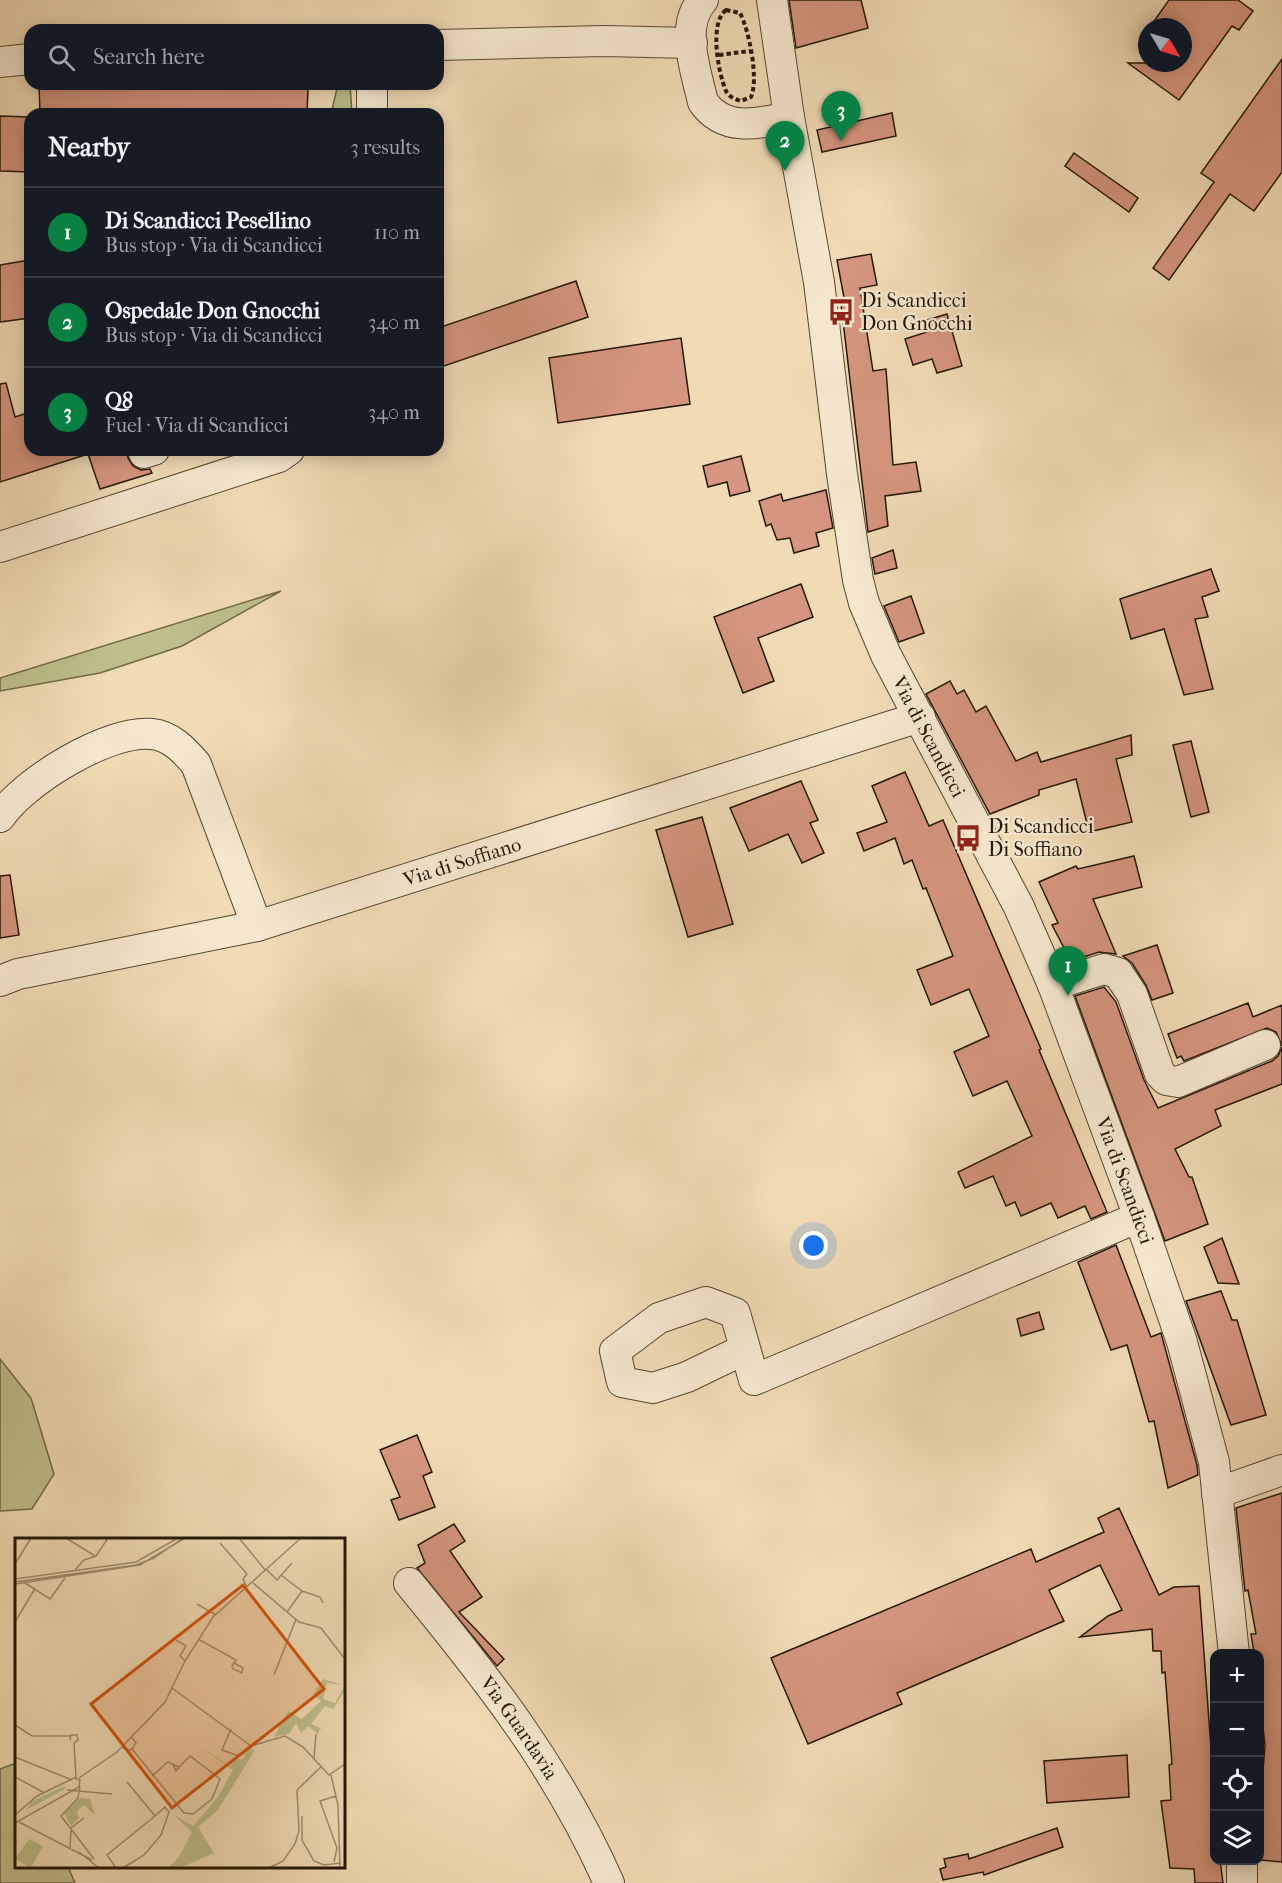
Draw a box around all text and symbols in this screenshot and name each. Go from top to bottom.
north arrow [1138,18,1192,72]
search box [24,24,444,90]
icon: search [45,41,78,74]
text: Search here [93,44,205,70]
pin: 3 [822,92,860,141]
pin: 2 [766,122,804,171]
text: Nearby [48,132,130,163]
text: 3 results [351,136,420,159]
text: Di Scandicci Pesellino [105,208,311,234]
text: 1 [64,221,71,244]
text: 110 m [374,221,420,244]
text: Bus stop · Via di Scandicci [105,234,323,257]
place label: Di Scandicci Don Gnocchi [861,289,973,335]
bus stop icon: Di Scandicci Don Gnocchi [826,297,856,327]
text: Ospedale Don Gnocchi [105,298,320,324]
text: 2 [62,311,73,334]
text: 340 m [368,311,420,334]
text: Bus stop · Via di Scandicci [105,324,323,347]
text: Q8 [105,388,133,414]
text: 3 [63,401,72,424]
text: 340 m [368,401,420,424]
text: Fuel · Via di Scandicci [105,414,289,437]
street label: Via di Scandicci [887,671,970,801]
place label: Di Scandicci Di Soffiano [988,815,1094,861]
bus stop icon: Di Scandicci Di Soffiano [953,823,983,853]
street label: Via di Soffiano [399,832,524,891]
pin: 1 [1048,946,1088,996]
street label: Via di Scandicci [1091,1113,1159,1247]
your location [799,1231,828,1260]
inset map [15,1538,345,1868]
map controls [1210,1649,1264,1865]
button: + [1210,1649,1264,1703]
street label: Via Guardavia [475,1671,563,1784]
button: − [1210,1703,1264,1757]
button: locate [1210,1757,1264,1811]
button: layers [1210,1811,1264,1865]

